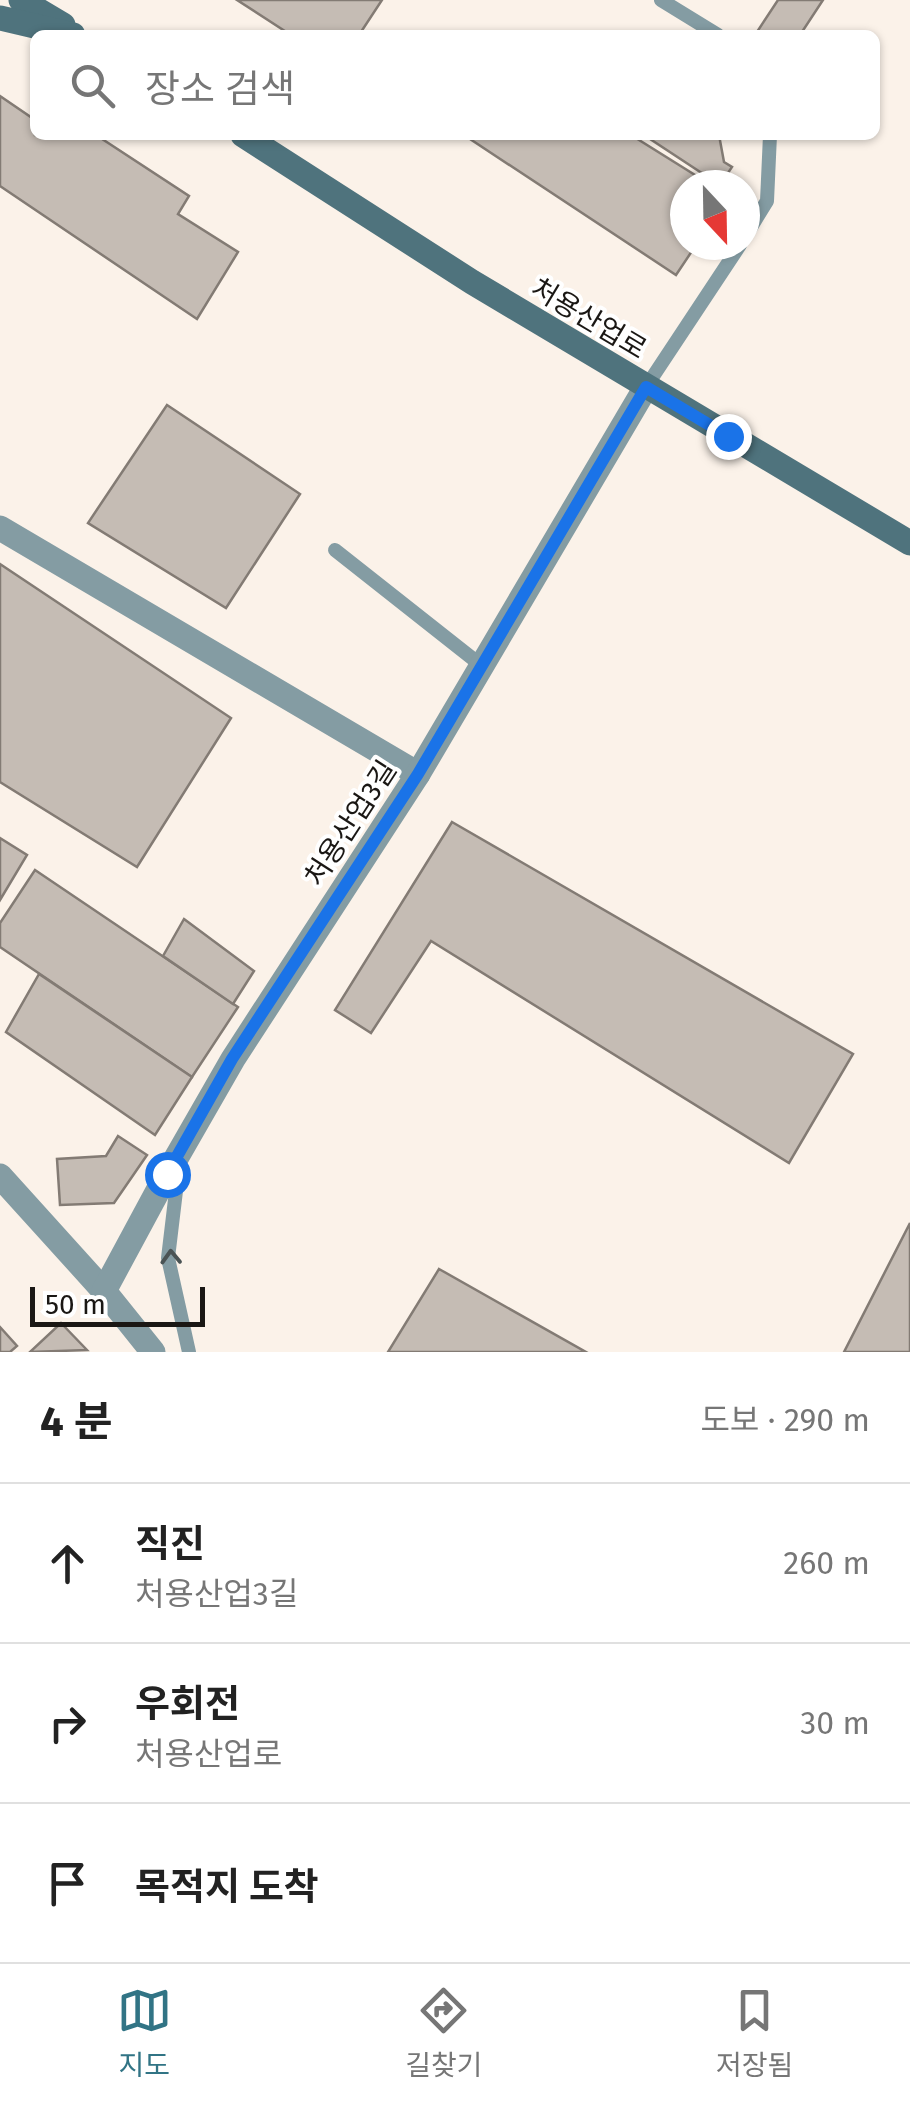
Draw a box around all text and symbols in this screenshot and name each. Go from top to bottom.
search box [30,30,880,140]
icon: search [65,58,120,113]
text: 장소 검색 [145,66,295,112]
north arrow [670,170,760,260]
street label: 처용산업로 [525,271,652,366]
route end [706,414,752,460]
street label: 처용산업3길 [298,754,403,892]
route start [145,1152,191,1198]
one-way arrow [161,1248,182,1264]
scale bar [30,1282,205,1326]
text: 50 m [45,1288,106,1321]
text: 4 분 [40,1397,112,1447]
text: 도보 · 290 m [700,1401,870,1439]
text: 직진 [135,1521,205,1567]
icon: ahead [40,1536,95,1591]
text: 260 m [783,1544,870,1582]
text: 처용산업3길 [135,1575,298,1613]
text: 우회전 [135,1681,240,1727]
icon: right [40,1696,95,1751]
text: 30 m [800,1704,870,1742]
text: 처용산업로 [135,1735,282,1773]
icon: arrive [40,1856,95,1911]
text: 목적지 도착 [135,1864,319,1910]
tab: 지도 [117,1983,172,2083]
tab: 길찾기 [405,1983,482,2083]
tab: 저장됨 [716,1983,793,2083]

